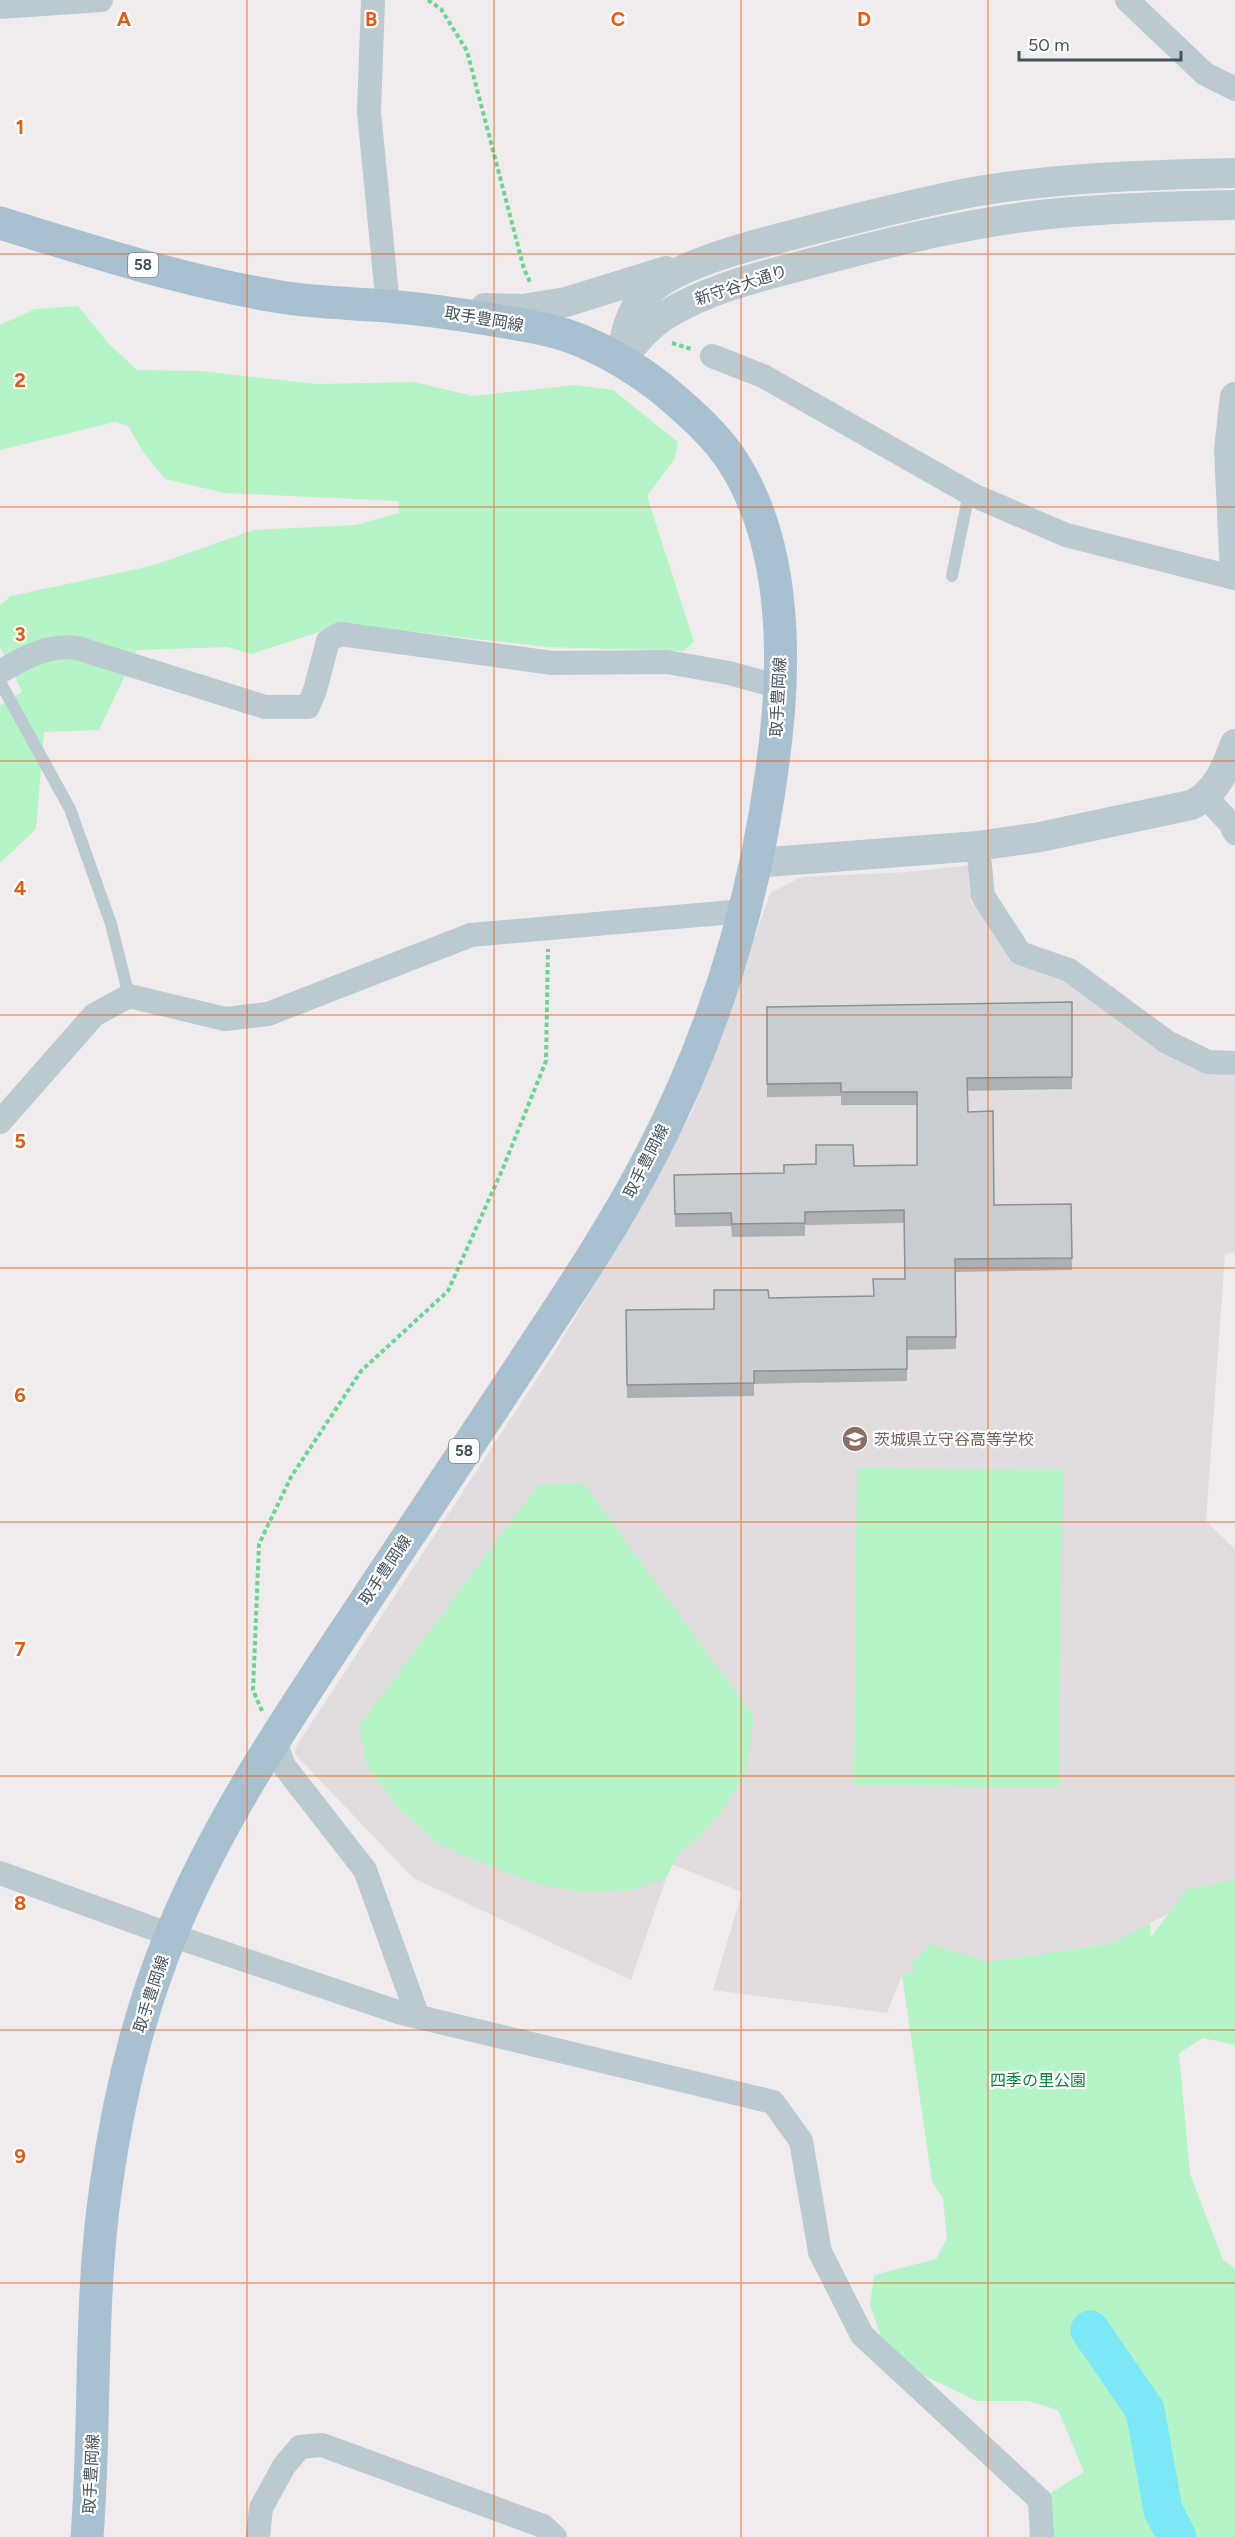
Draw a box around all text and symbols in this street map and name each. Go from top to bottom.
text: A [117,7,132,31]
text: B [365,7,377,31]
text: C [611,7,625,31]
text: D [857,7,871,31]
scale bar [1019,24,1181,62]
text: 50 m [1028,34,1070,56]
text: 1 [16,115,24,139]
road number: 58 [128,253,158,277]
street label: 新守谷大通り [692,261,790,309]
street label: 取手豊岡線 [443,303,525,335]
text: 2 [14,368,26,392]
text: 3 [14,622,26,646]
street label: 取手豊岡線 [766,657,790,737]
text: 4 [14,876,27,900]
street label: 取手豊岡線 [619,1121,673,1201]
text: 5 [14,1129,26,1153]
text: 6 [14,1383,26,1407]
school or university icon: 茨城県立守谷高等学校 [840,1424,870,1454]
place label: 茨城県立守谷高等学校 [874,1430,1034,1449]
road number: 58 [449,1439,479,1463]
street label: 取手豊岡線 [355,1532,415,1608]
text: 7 [14,1637,26,1661]
text: 8 [14,1891,26,1915]
street label: 取手豊岡線 [130,1953,172,2035]
park label: 四季の里公園 [990,2071,1086,2090]
text: 9 [14,2144,26,2168]
street label: 取手豊岡線 [79,2434,103,2514]

